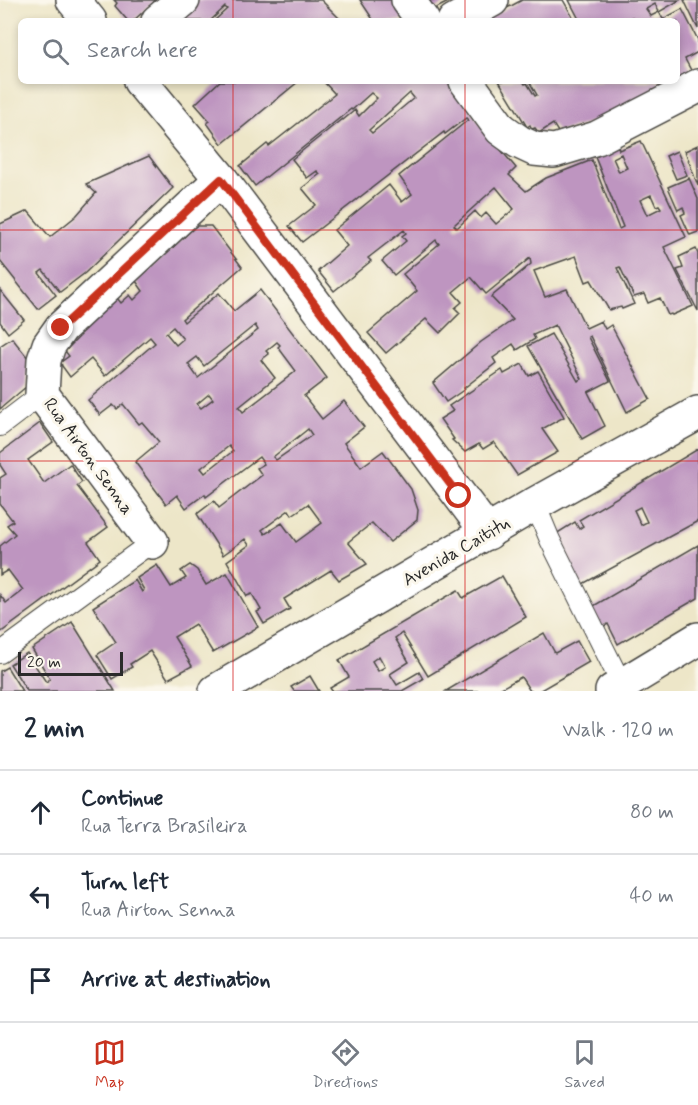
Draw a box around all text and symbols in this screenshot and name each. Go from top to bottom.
search box [18,18,680,84]
icon: search [39,35,72,68]
text: Search here [87,37,198,65]
route end [47,314,73,340]
street label: Rua Airton Senna [38,393,139,520]
route start [445,482,471,508]
street label: Avenida Caititu [399,511,514,592]
scale bar [18,649,123,676]
text: 20 m [27,652,61,673]
text: 2 min [24,713,85,747]
text: Walk · 120 m [563,717,674,744]
text: Continue [81,785,163,813]
icon: ahead [24,796,57,829]
text: 80 m [630,799,674,826]
text: Rua Terra Brasileira [81,813,247,840]
text: Turn left [81,869,169,897]
icon: left [24,880,57,913]
text: 40 m [630,883,674,910]
text: Rua Airton Senna [81,897,236,924]
icon: arrive [24,964,57,997]
text: Arrive at destination [81,966,271,994]
tab: Map [93,1036,126,1093]
tab: Directions [312,1036,378,1093]
tab: Saved [564,1036,605,1093]

